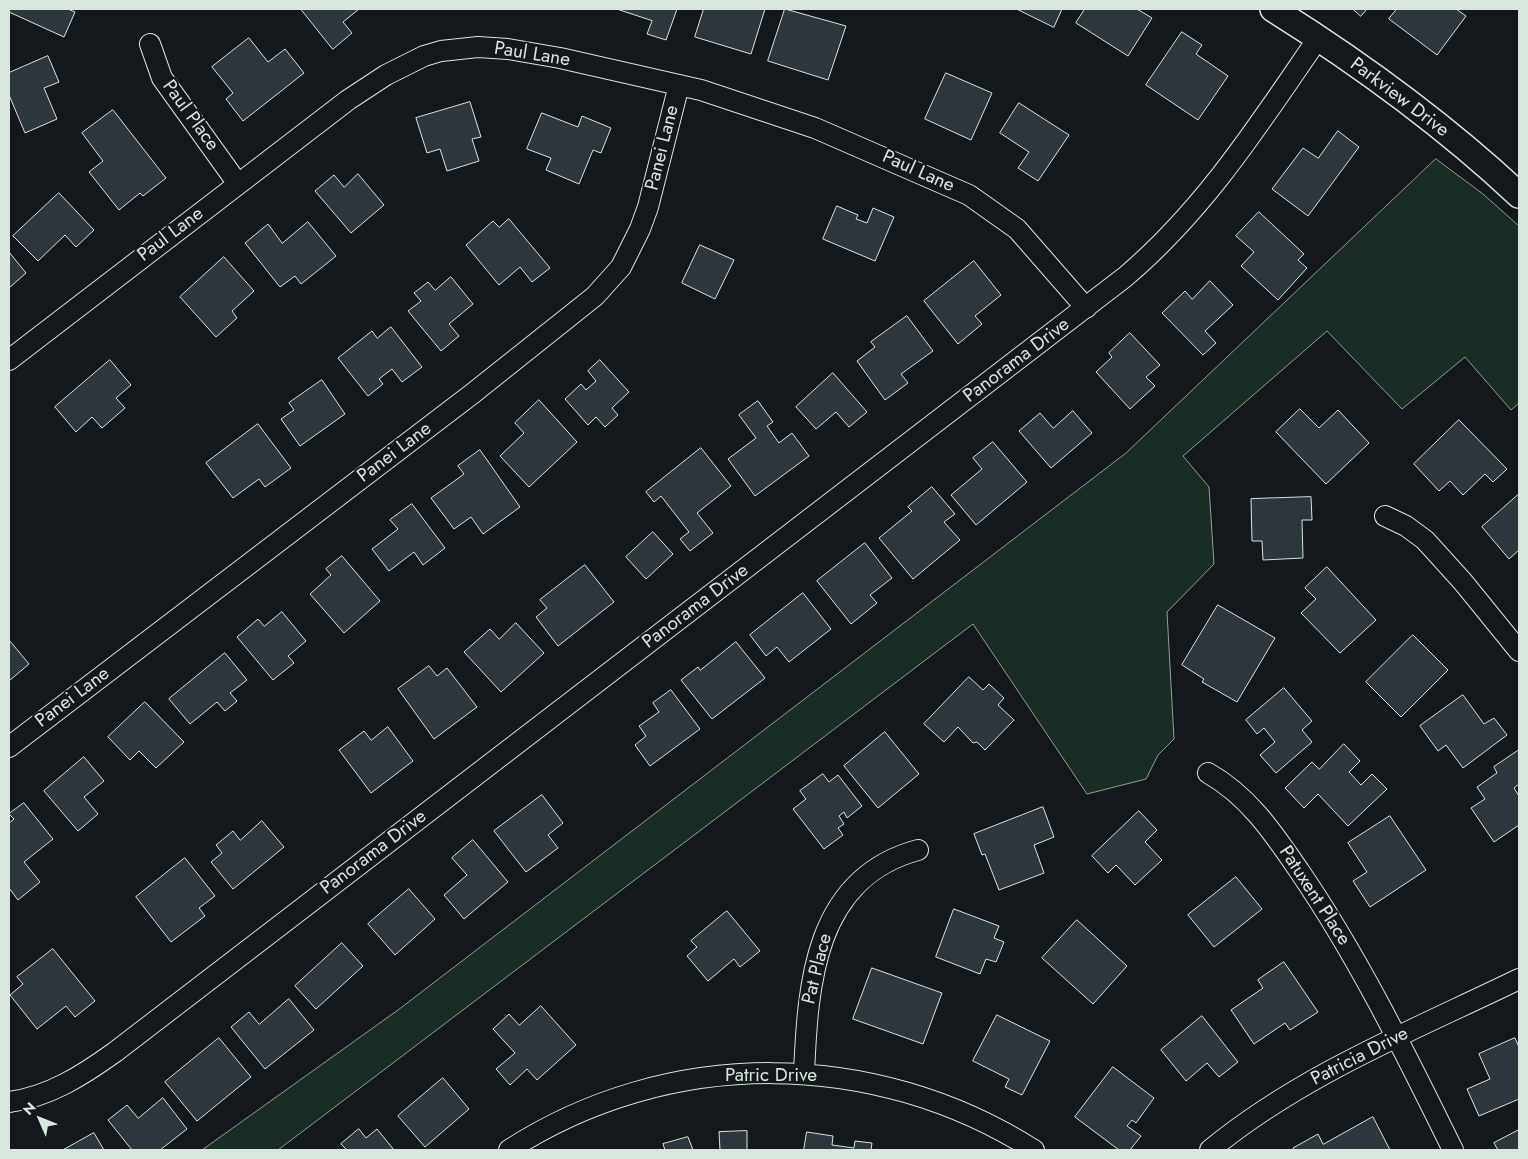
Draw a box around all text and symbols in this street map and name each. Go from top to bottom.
street label: Paul Lane [492,38,572,72]
street label: Parkview Drive [1345,53,1453,143]
street label: Paul Place [157,76,223,156]
street label: Panei Lane [641,103,685,193]
street label: Paul Lane [878,146,958,198]
street label: Paul Lane [134,203,208,267]
street label: Panorama Drive [959,314,1075,408]
street label: Panei Lane [353,418,437,488]
street label: Panorama Drive [638,560,754,654]
street label: Panei Lane [31,663,115,733]
street label: Panorama Drive [316,806,432,900]
street label: Patuxent Place [1273,842,1355,950]
street label: Pat Place [798,931,838,1007]
street label: Patricia Drive [1308,1023,1412,1091]
street label: Patric Drive [725,1065,817,1087]
north arrow [15,1094,65,1144]
text: N [18,1098,40,1120]

